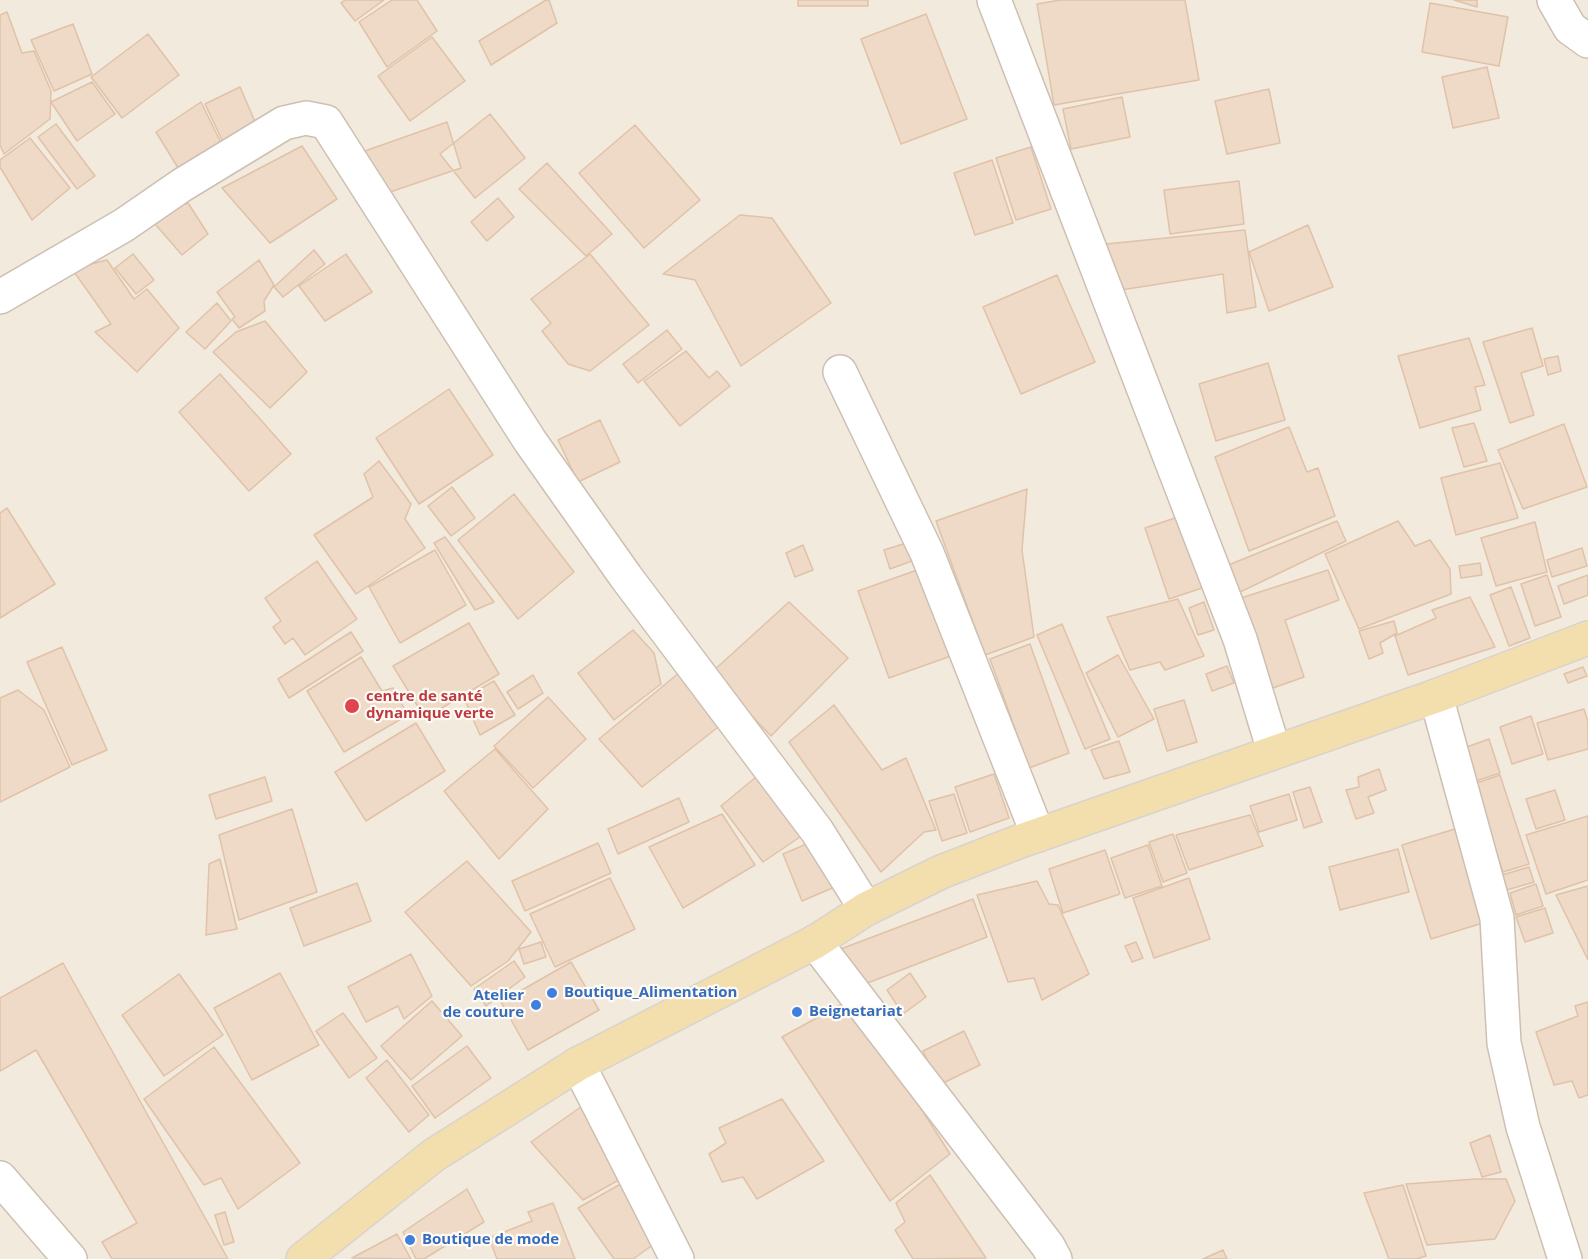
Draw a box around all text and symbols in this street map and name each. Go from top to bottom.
place label: centre de santé dynamique verte [366,688,494,723]
marker: centre de santé dynamique verte [343,697,361,715]
place label: Boutique_Alimentation [564,984,737,1002]
marker: Boutique_Alimentation [545,986,559,1000]
place label: Atelier de couture [443,987,524,1022]
marker: Atelier de couture [529,998,543,1012]
place label: Beignetariat [809,1003,902,1021]
marker: Beignetariat [790,1005,804,1019]
place label: Boutique de mode [422,1231,559,1249]
marker: Boutique de mode [403,1233,417,1247]

